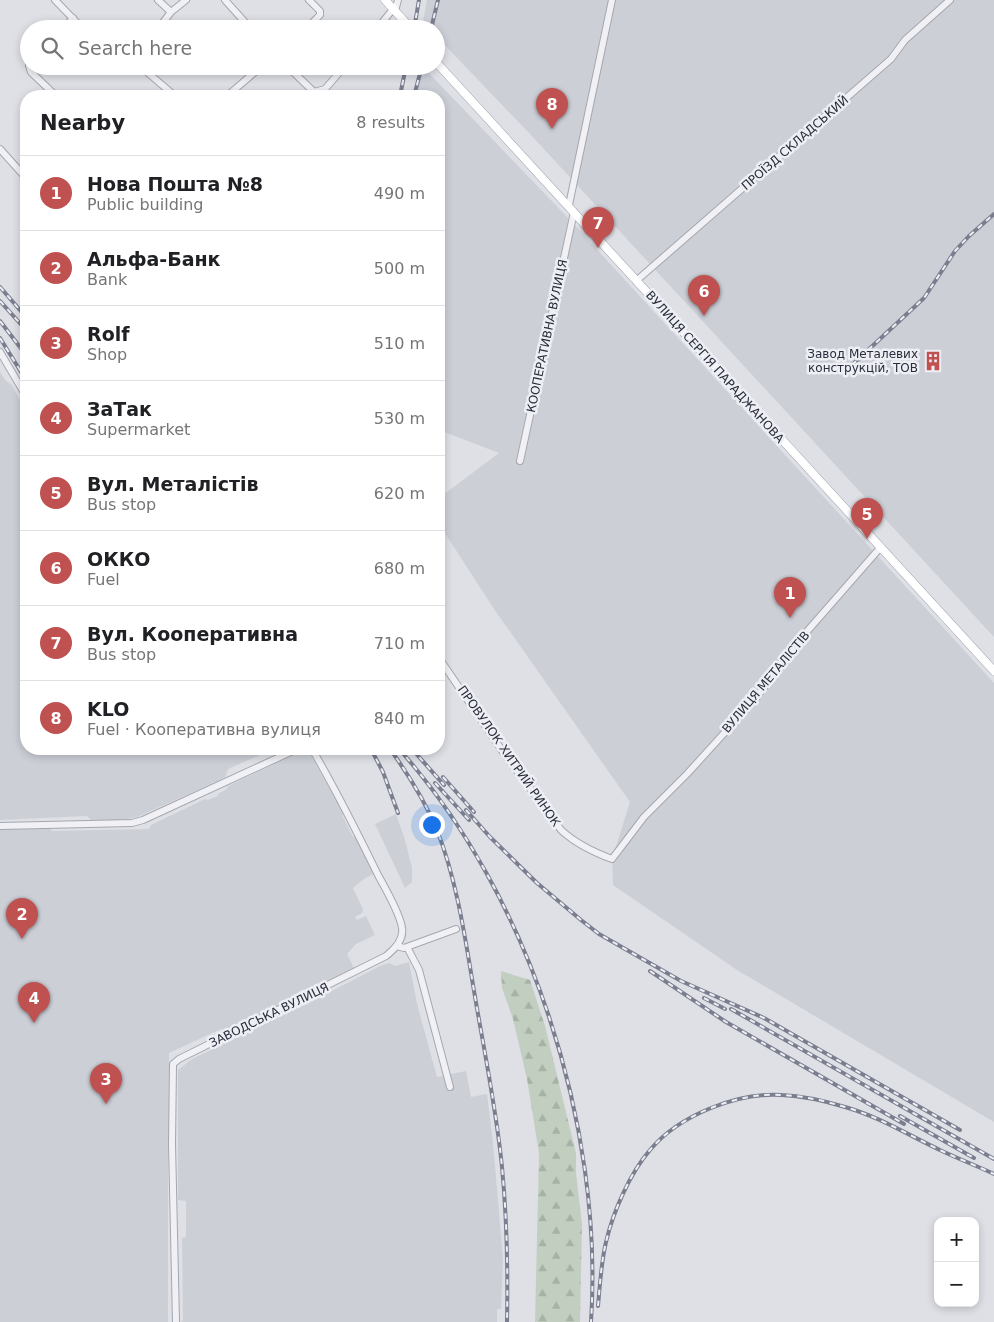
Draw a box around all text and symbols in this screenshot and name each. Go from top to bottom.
search box [20,20,445,75]
icon: search [38,34,66,62]
text: Search here [78,37,192,59]
pin: 8 [536,88,568,129]
street label: ПРОЇЗД СКЛАДСЬКИЙ [738,92,851,193]
text: Nearby [40,111,125,135]
text: 8 results [356,113,425,132]
text: Нова Пошта №8 [87,173,263,195]
text: 1 [50,184,62,203]
text: 490 m [374,184,425,203]
text: Public building [87,195,204,214]
pin: 7 [582,207,614,248]
text: Альфа-Банк [87,248,221,270]
street label: КООПЕРАТИВНА ВУЛИЦЯ [524,258,570,414]
text: 2 [50,259,62,278]
text: 500 m [374,259,425,278]
text: Bank [87,270,127,289]
pin: 6 [688,275,720,316]
street label: ВУЛИЦЯ СЕРГІЯ ПАРАДЖАНОВА [643,288,787,446]
text: Rolf [87,323,129,345]
text: 3 [50,334,62,353]
text: 510 m [374,334,425,353]
text: Shop [87,345,127,364]
place label: Завод Металевих конструкцій, ТОВ [807,347,918,375]
building icon: Завод Металевих конструкцій, ТОВ [922,350,944,372]
text: ЗаТак [87,398,152,420]
text: 4 [50,409,62,428]
text: 530 m [374,409,425,428]
text: Supermarket [87,420,190,439]
text: Вул. Металістів [87,473,258,495]
text: 5 [50,484,62,503]
text: 620 m [374,484,425,503]
text: Bus stop [87,495,156,514]
pin: 5 [851,498,883,539]
text: ОККО [87,548,150,570]
text: 6 [50,559,62,578]
text: 680 m [374,559,425,578]
text: Fuel [87,570,120,589]
pin: 1 [774,577,806,618]
text: Вул. Кооперативна [87,623,298,645]
street label: ВУЛИЦЯ МЕТАЛІСТІВ [719,628,813,736]
text: 7 [50,634,62,653]
text: 710 m [374,634,425,653]
text: Bus stop [87,645,156,664]
street label: ПРОВУЛОК ХИТРИЙ РИНОК [455,682,564,830]
text: KLO [87,698,129,720]
text: 8 [50,709,62,728]
text: 840 m [374,709,425,728]
text: Fuel · Кооперативна вулиця [87,720,321,739]
your location [419,812,445,838]
pin: 2 [6,898,38,939]
street label: ЗАВОДСЬКА ВУЛИЦЯ [207,980,331,1050]
pin: 4 [18,982,50,1023]
pin: 3 [90,1063,122,1104]
map controls [934,1217,979,1307]
button: + [934,1217,979,1262]
button: − [934,1262,979,1307]

